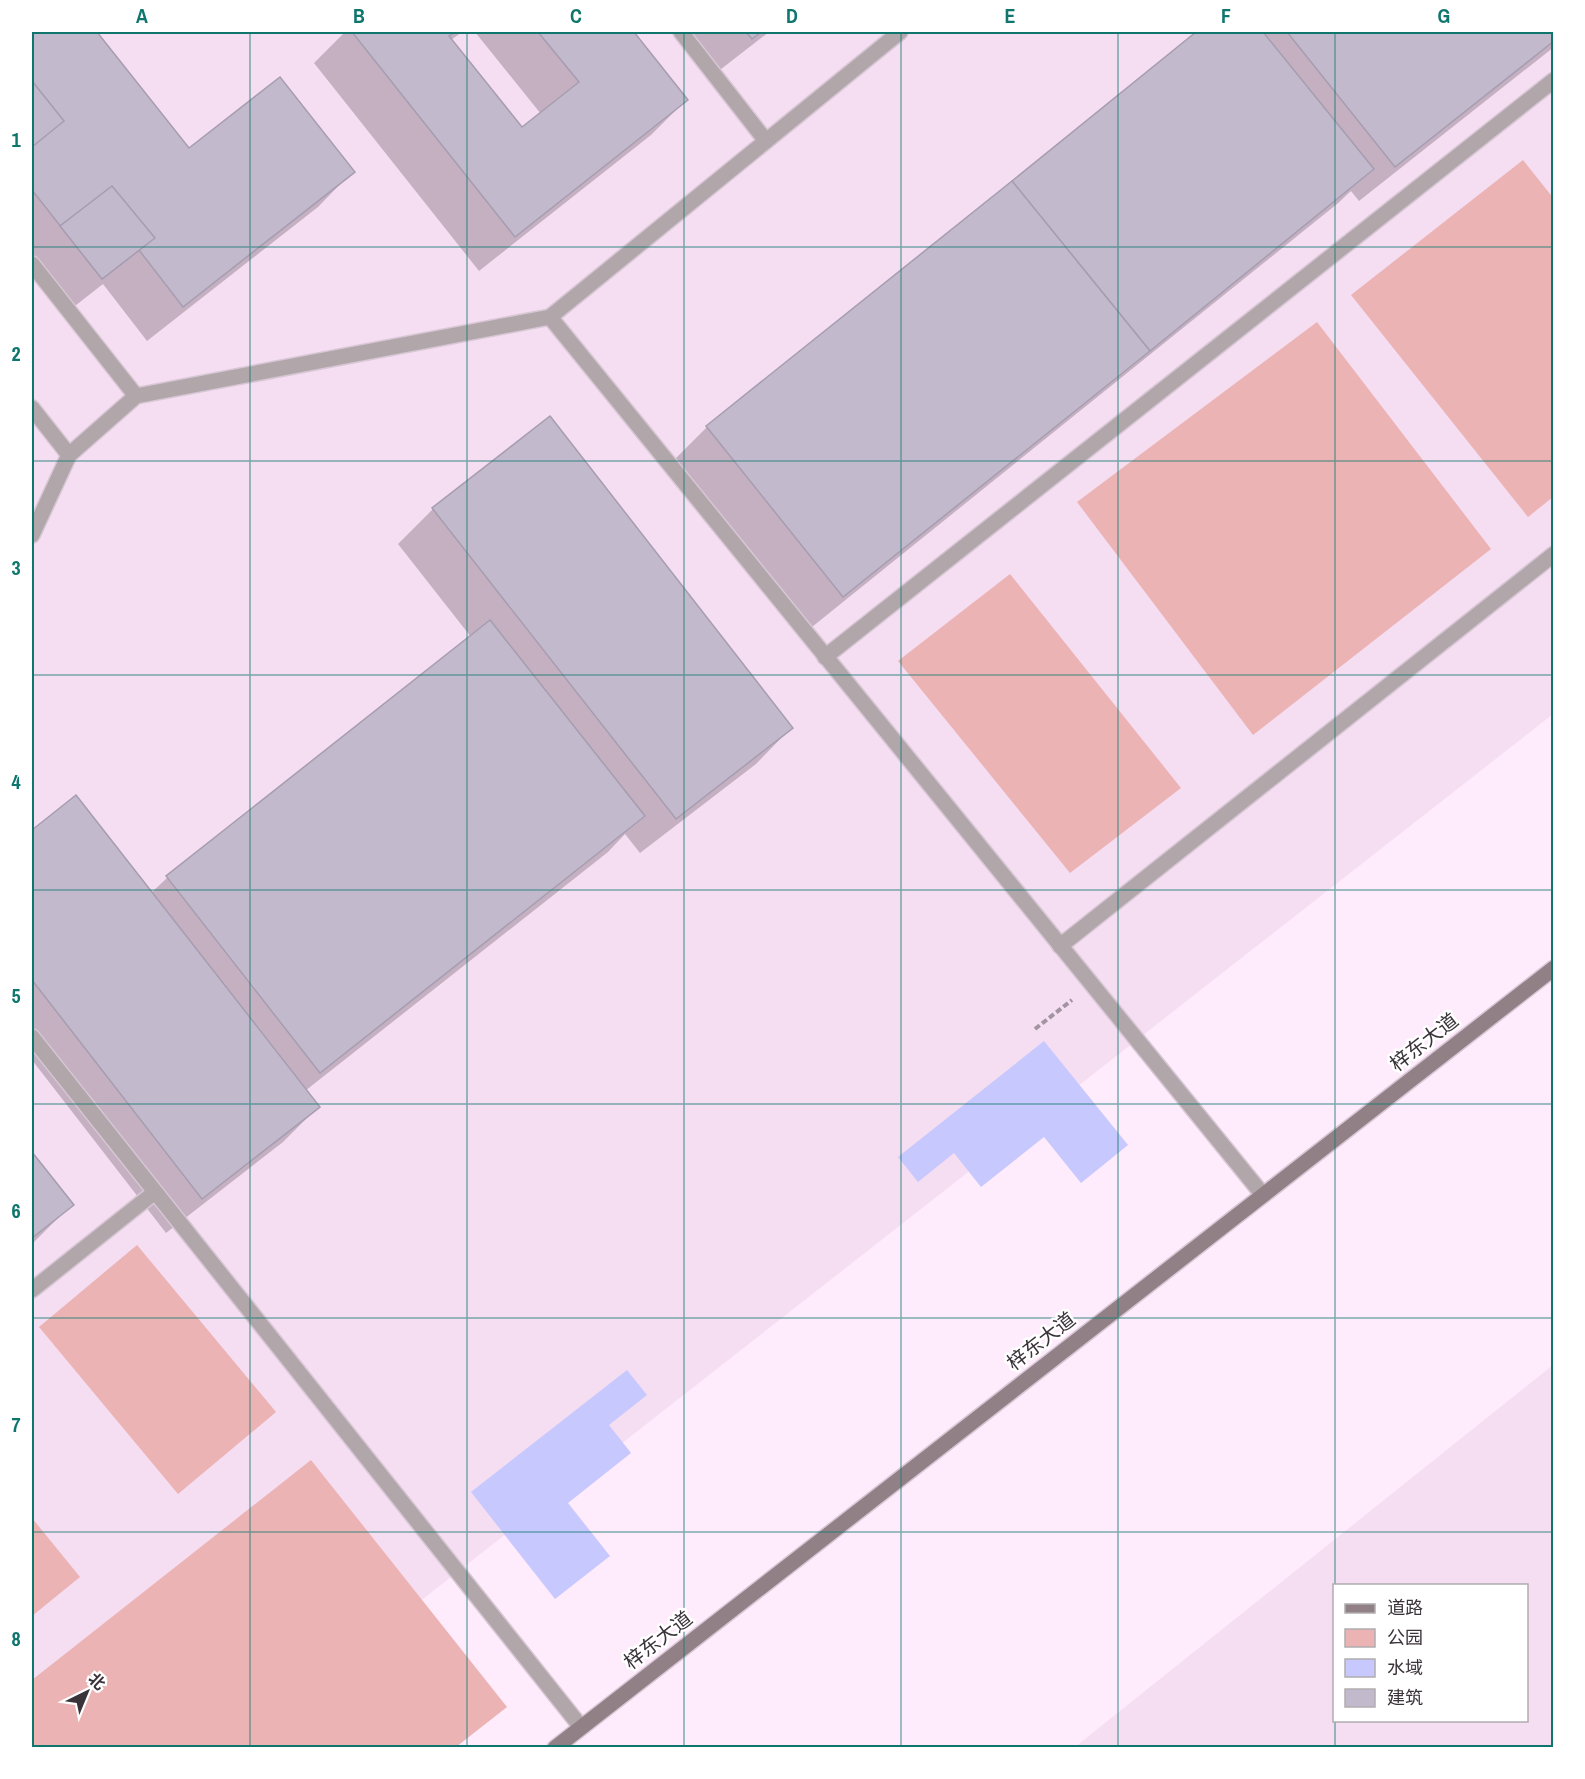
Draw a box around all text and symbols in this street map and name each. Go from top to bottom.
text: A [136,2,148,29]
text: B [353,2,365,29]
text: C [570,2,582,29]
text: D [786,2,798,29]
text: E [1005,2,1016,29]
text: F [1221,2,1231,29]
text: G [1438,2,1450,29]
text: 1 [11,126,21,153]
text: 2 [11,340,21,367]
text: 3 [11,554,21,581]
text: 4 [11,768,21,795]
text: 5 [11,982,21,1009]
street label: 梓东大道 [1384,1006,1464,1077]
text: 6 [11,1197,21,1224]
street label: 梓东大道 [1001,1305,1081,1376]
text: 7 [11,1411,21,1438]
legend [1333,1584,1528,1722]
text: 道路 [1387,1595,1423,1620]
street label: 梓东大道 [618,1604,698,1675]
text: 8 [11,1625,21,1652]
text: 公园 [1387,1625,1423,1650]
text: 水域 [1387,1655,1423,1680]
north arrow [57,1662,117,1722]
text: 北 [84,1668,111,1695]
text: 建筑 [1387,1685,1423,1710]

